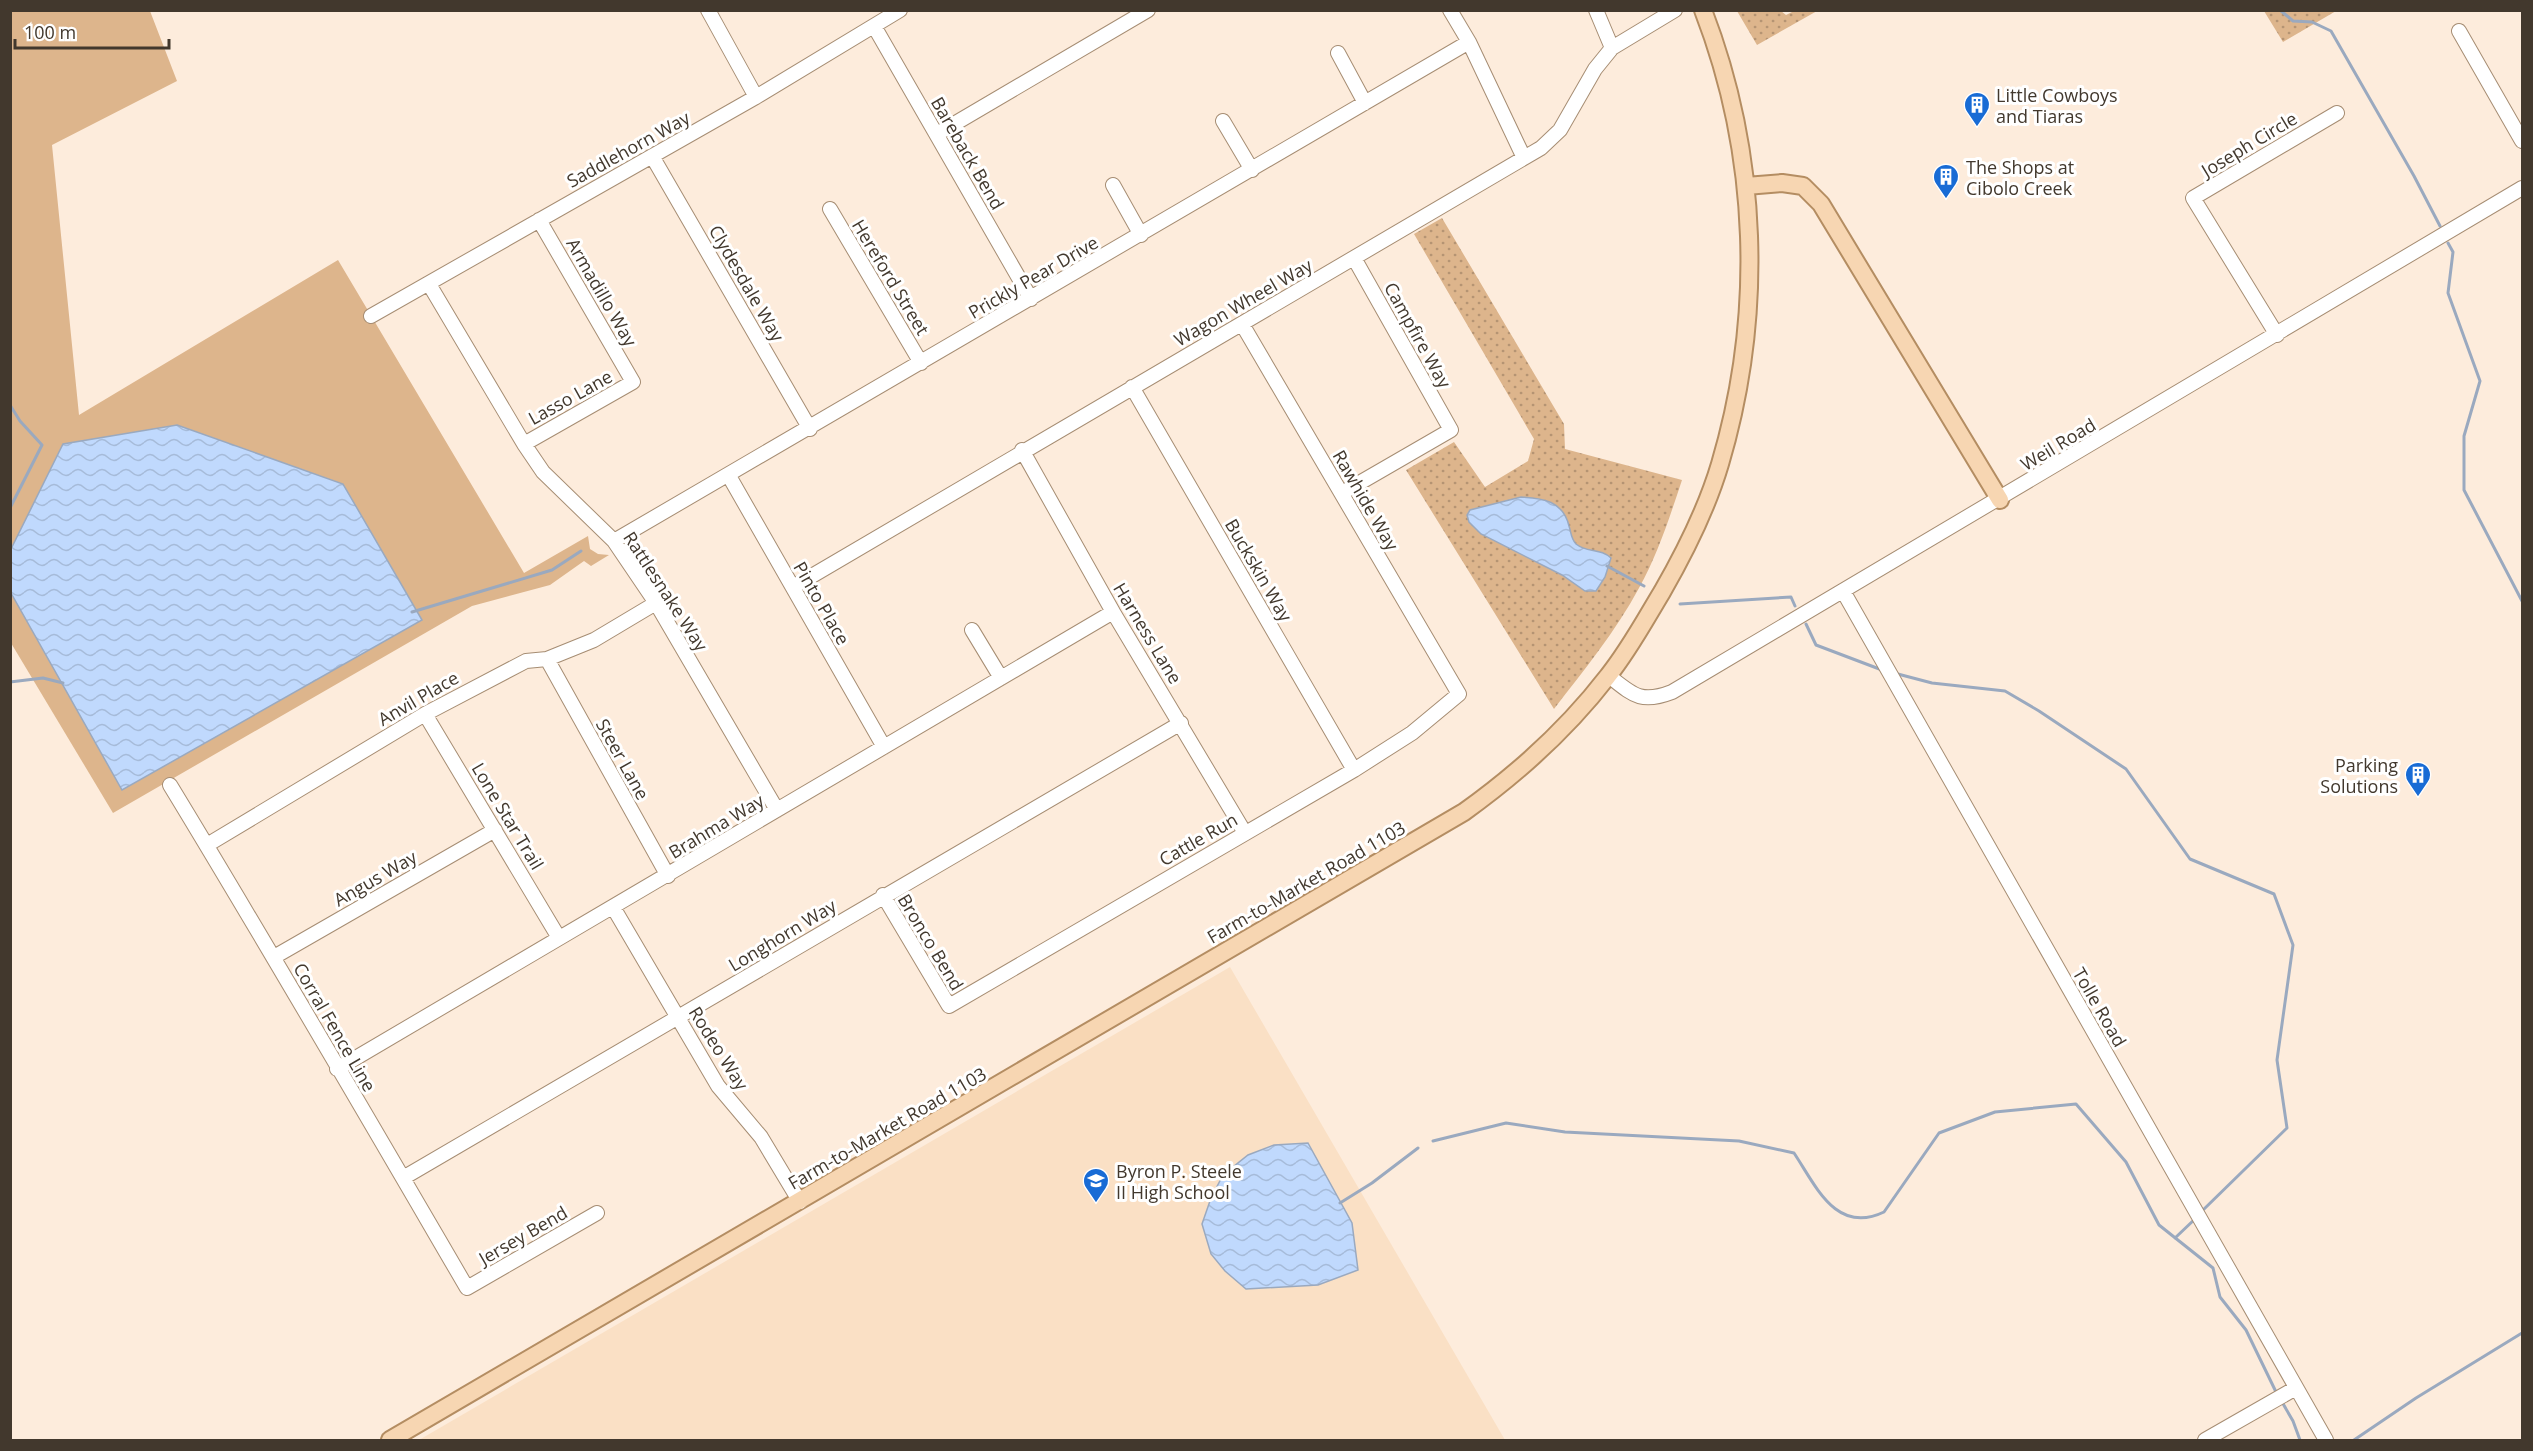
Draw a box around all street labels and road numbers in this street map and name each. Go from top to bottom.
street label: Bareback Bend [926,92,1010,214]
street label: Saddlehorn Way [562,105,695,193]
street label: Joseph Circle [2195,106,2301,183]
street label: Hereford Street [847,215,935,339]
street label: Clydesdale Way [704,220,791,346]
street label: Prickly Pear Drive [964,230,1102,324]
street label: Armadillo Way [561,234,643,351]
street label: Wagon Wheel Way [1170,252,1317,351]
street label: Campfire Way [1379,278,1457,393]
street label: Lasso Lane [524,364,616,430]
street label: Weil Road [2016,412,2100,476]
street label: Rawhide Way [1328,445,1405,555]
street label: Buckskin Way [1220,514,1299,627]
street label: Rattlesnake Way [618,527,714,656]
street label: Pinto Place [788,557,856,649]
street label: Harness Lane [1108,578,1188,688]
street label: Anvil Place [373,665,463,731]
street label: Steer Lane [591,714,655,804]
street label: Lone Star Trail [467,758,549,874]
street label: Brahma Way [664,788,769,864]
street label: Cattle Run [1154,807,1242,871]
street label: Farm-to-Market Road 1103 [1203,815,1409,949]
street label: Angus Way [329,844,422,911]
street label: Bronco Bend [893,889,969,995]
street label: Longhorn Way [724,893,841,977]
street label: Corral Fence Line [288,958,382,1096]
street label: Tolle Road [2068,963,2132,1051]
street label: Rodeo Way [684,1002,755,1095]
street label: Farm-to-Market Road 1103 [784,1061,990,1195]
street label: Jersey Bend [473,1200,572,1271]

